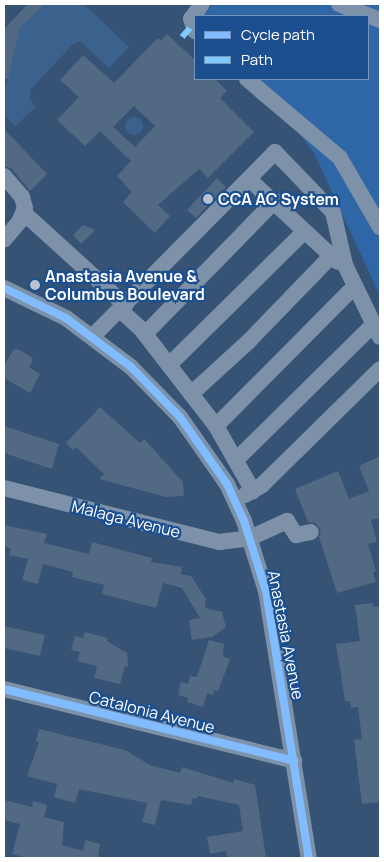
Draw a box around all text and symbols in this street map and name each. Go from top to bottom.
legend [194,15,369,80]
text: Cycle path [241,24,315,45]
text: Path [241,49,273,70]
place label: CCA AC System [218,189,339,209]
marker: CCA AC System [202,193,214,205]
place label: Anastasia Avenue & Columbus Boulevard [45,266,205,304]
marker: Anastasia Avenue & Columbus Boulevard [29,279,41,291]
street label: Malaga Avenue [70,496,182,542]
street label: Anastasia Avenue [264,569,308,701]
street label: Catalonia Avenue [87,687,217,737]

